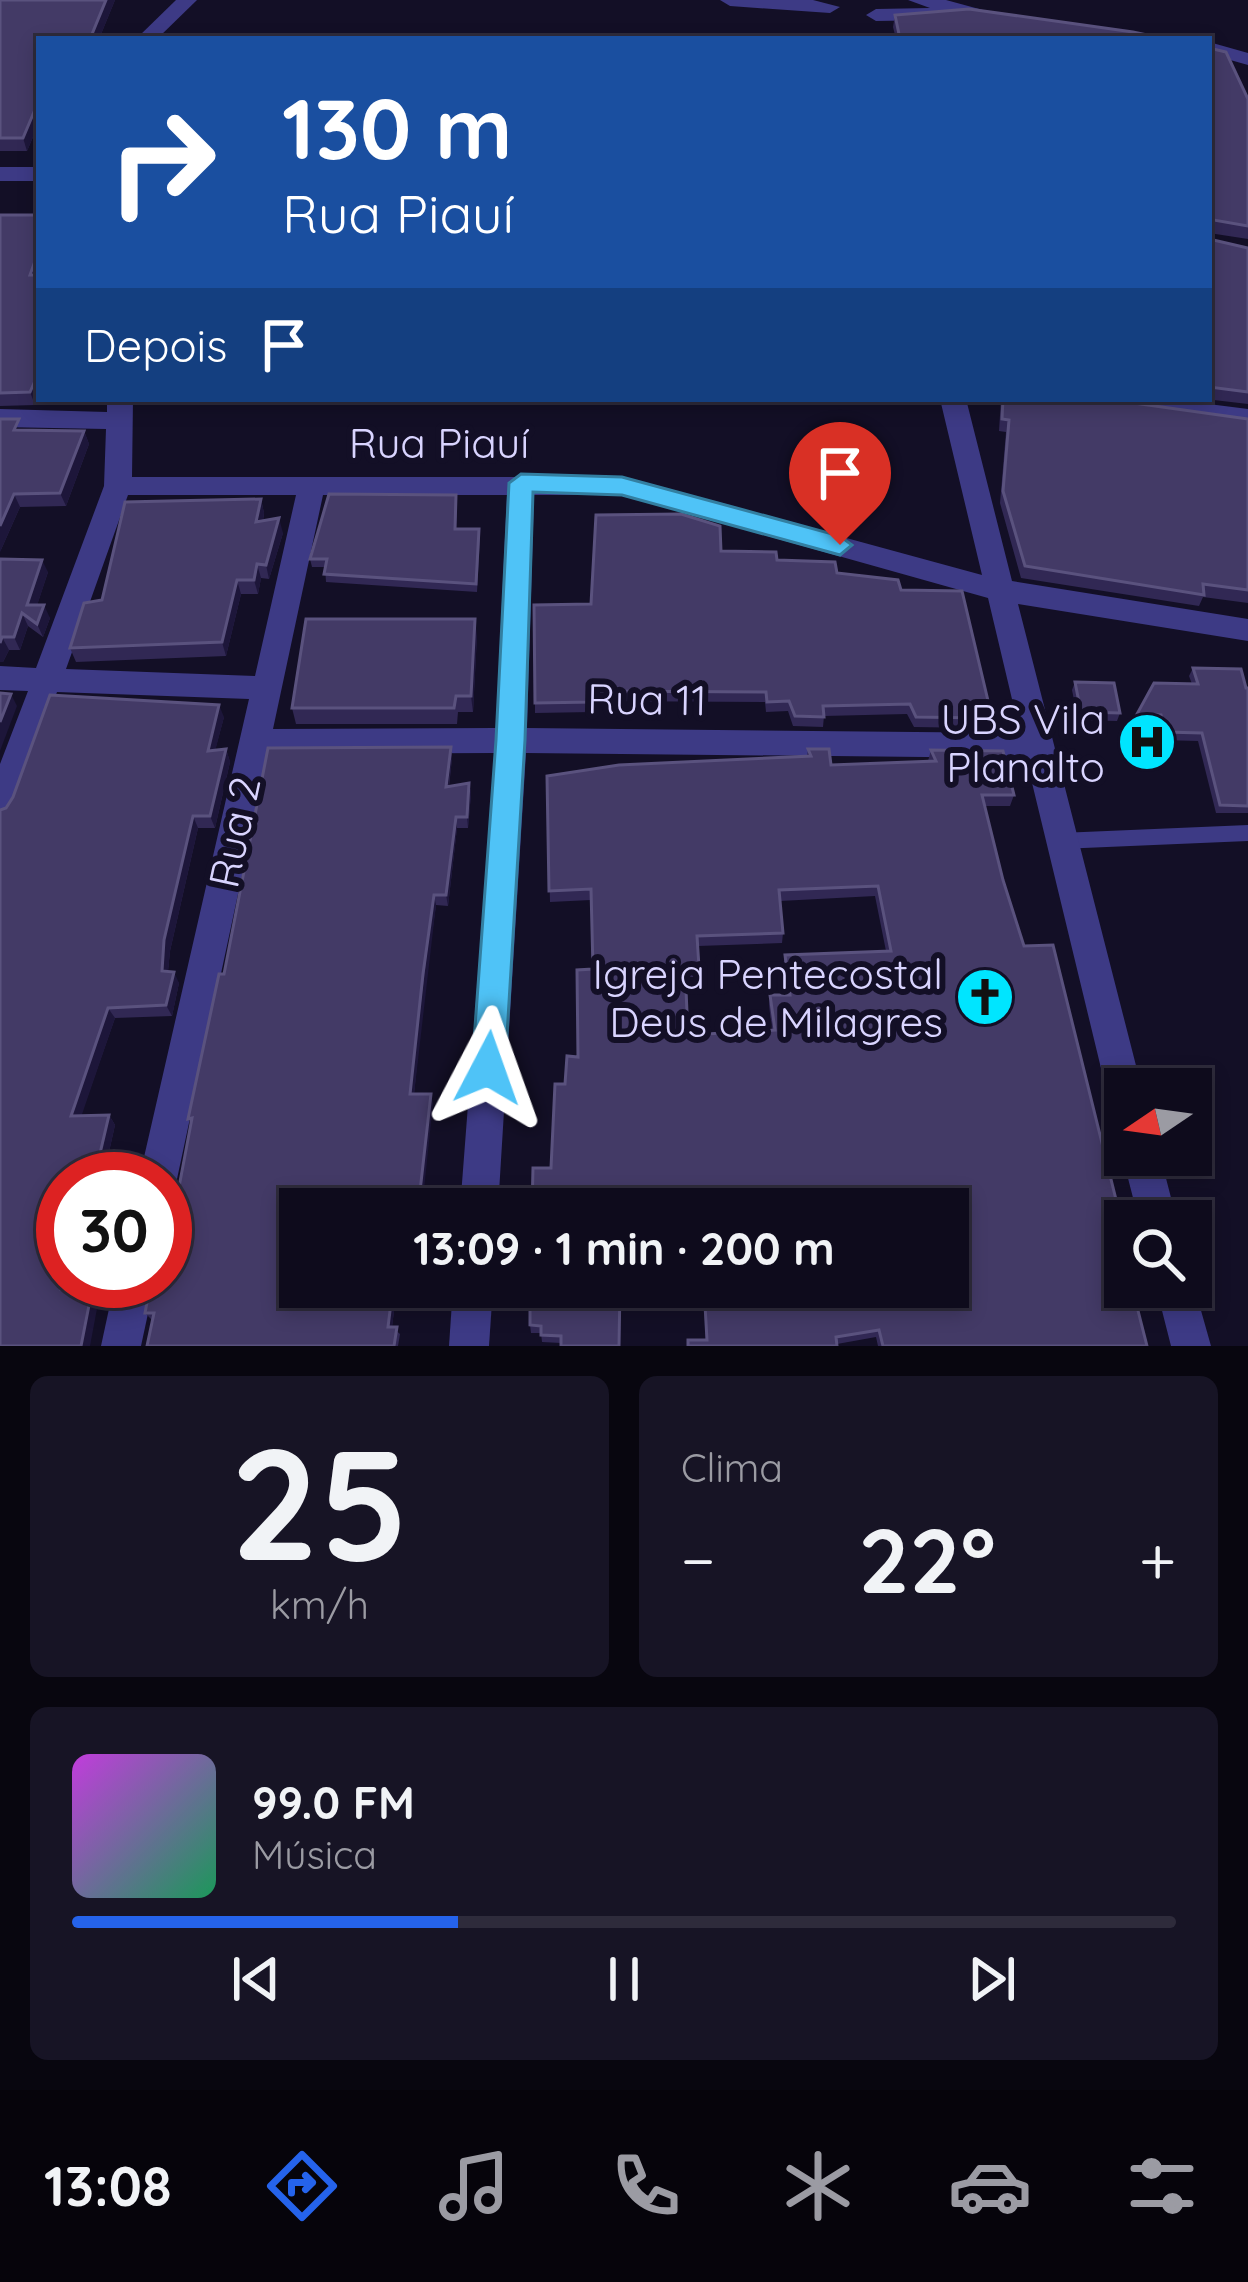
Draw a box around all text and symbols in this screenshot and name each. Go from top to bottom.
text: 130 m [282,75,512,180]
icon: right [84,84,240,240]
text: Rua Piauí [282,179,514,247]
icon: arrive [251,312,317,378]
text: Depois [84,317,227,373]
street label: Rua Piauí [349,416,529,469]
pin [789,422,891,545]
icon: arrive [807,440,873,506]
street label: Rua 11 [587,671,707,727]
place label: UBS Vila Planalto [941,692,1105,793]
hospital icon: UBS Vila Planalto [1116,711,1178,773]
street label: Rua 2 [196,772,272,892]
place label: Igreja Pentecostal Deus de Milagres [593,947,943,1048]
church icon: Igreja Pentecostal Deus de Milagres [954,966,1016,1028]
position arrow [425,1005,551,1131]
north arrow [1104,1068,1212,1176]
map controls [1104,1068,1212,1308]
speed limit sign: 30 [36,1152,192,1308]
button: search [1104,1200,1212,1308]
text: 13:09 · 1 min · 200 m [413,1220,835,1276]
text: 25 [230,1404,409,1599]
text: Clima [681,1443,783,1492]
text: 22° [858,1503,996,1616]
text: − [681,1518,715,1601]
text: + [1139,1518,1176,1601]
text: km/h [270,1580,369,1629]
text: 99.0 FM [252,1774,415,1830]
text: Música [252,1830,377,1879]
icon: previous [223,1946,289,2012]
icon: pause [591,1946,657,2012]
icon: next [959,1946,1025,2012]
icon: directions [260,2144,344,2228]
icon: music [432,2144,516,2228]
icon: phone [604,2144,688,2228]
icon: climate [776,2144,860,2228]
icon: car [948,2144,1032,2228]
icon: filters [1120,2144,1204,2228]
text: 13:08 [44,2152,172,2220]

